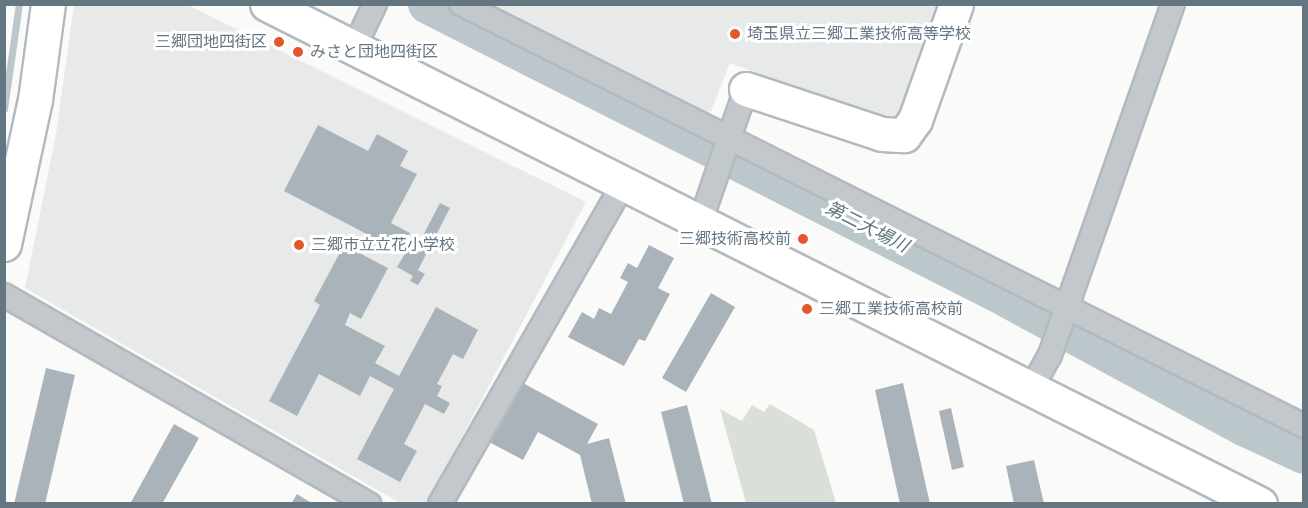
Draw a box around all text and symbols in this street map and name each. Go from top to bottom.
place label: 埼玉県立三郷工業技術高等学校 [747,24,971,44]
marker: 埼玉県立三郷工業技術高等学校 [728,27,742,41]
place label: 三郷団地四街区 [155,32,267,52]
marker: 三郷団地四街区 [272,35,286,49]
place label: みさと団地四街区 [310,42,438,62]
marker: みさと団地四街区 [291,45,305,59]
water label: 第二大場川 [822,197,912,257]
place label: 三郷技術高校前 [679,229,791,249]
marker: 三郷技術高校前 [796,232,810,246]
place label: 三郷市立立花小学校 [311,235,455,255]
marker: 三郷市立立花小学校 [292,238,306,252]
place label: 三郷工業技術高校前 [819,299,963,319]
marker: 三郷工業技術高校前 [800,302,814,316]

